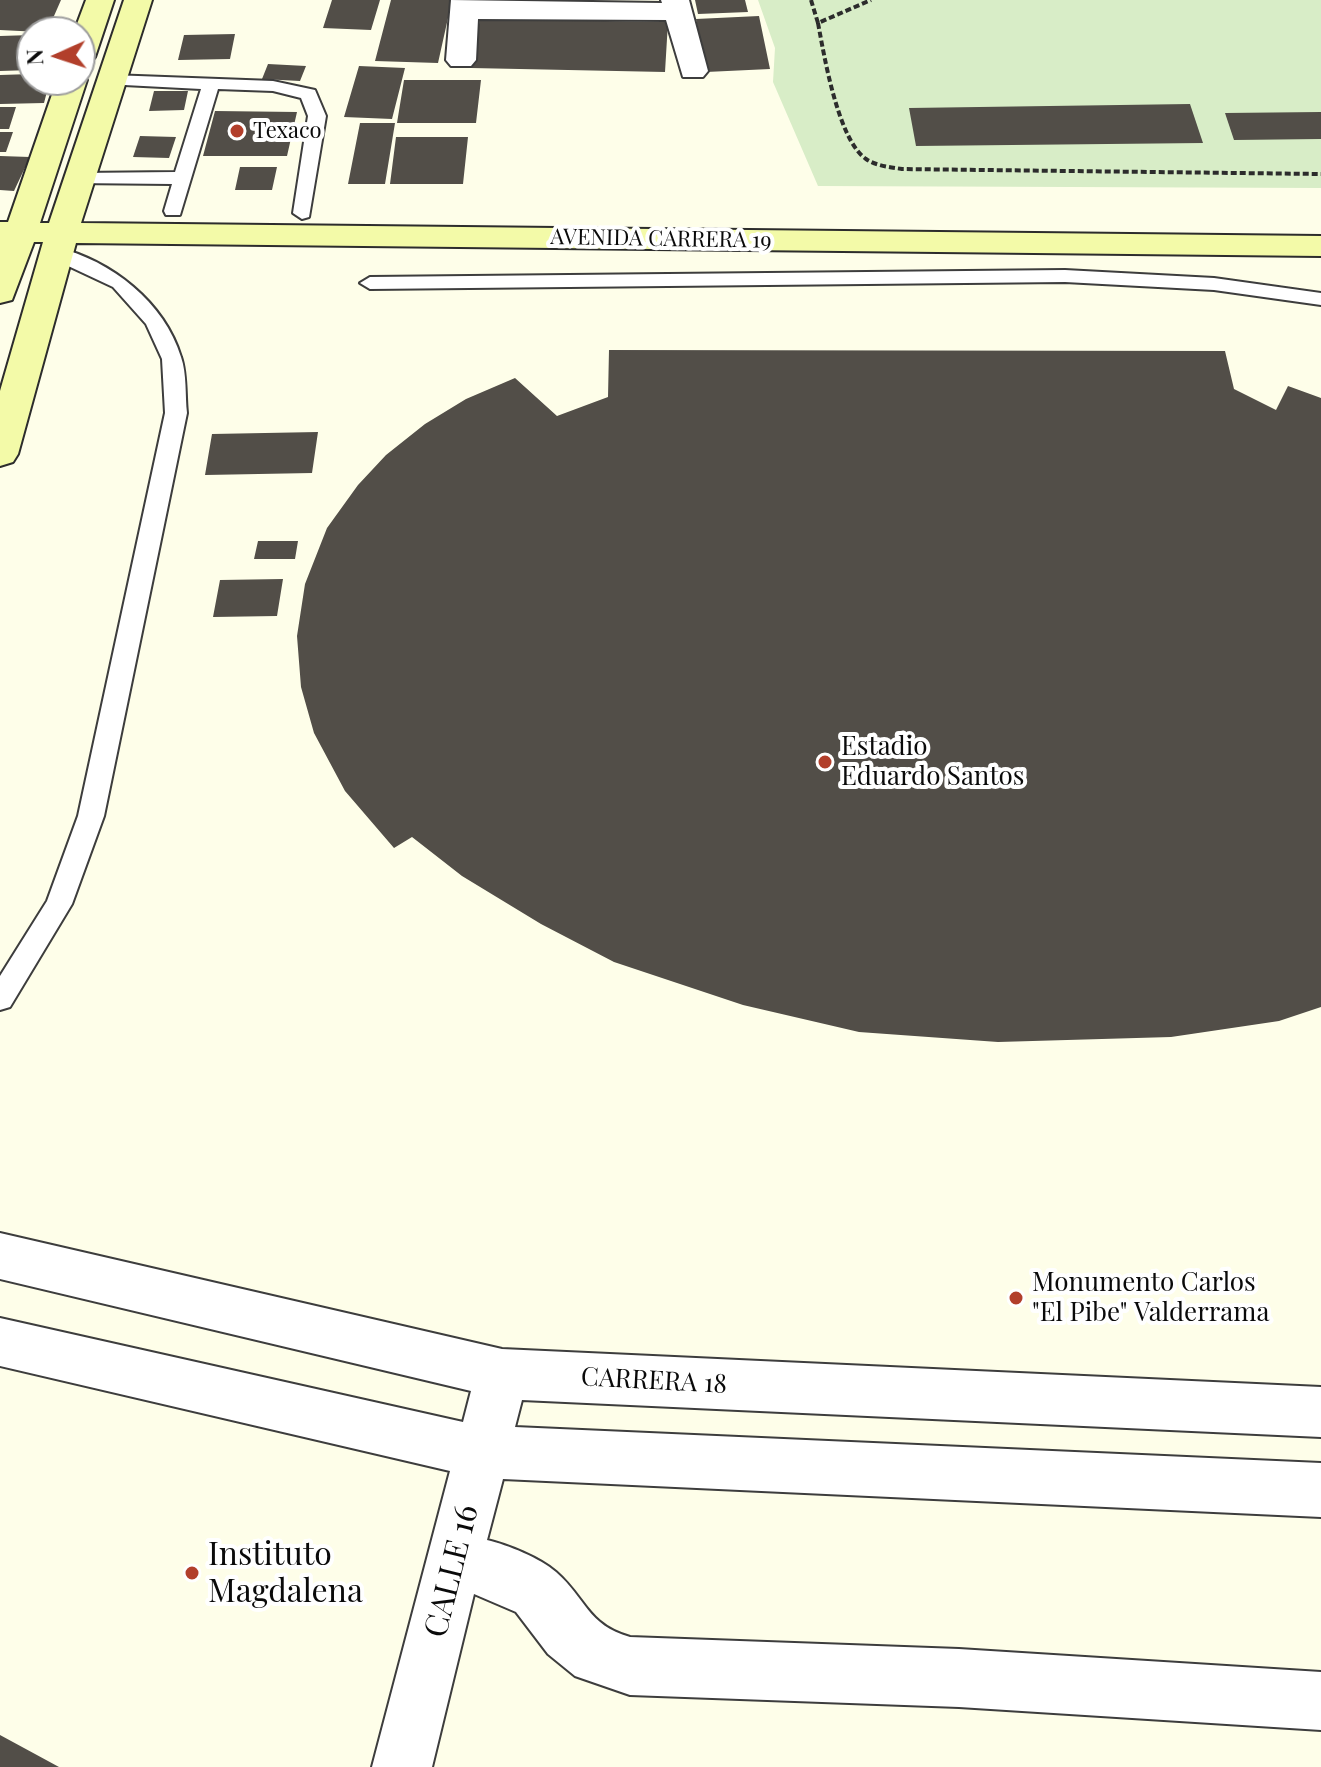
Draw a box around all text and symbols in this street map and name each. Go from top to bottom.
north arrow [16,16,96,96]
text: N [19,48,49,66]
place label: Texaco [253,118,322,144]
marker: Texaco [228,122,246,140]
street label: AVENIDA CARRERA 19 [550,224,772,254]
place label: Estadio Eduardo Santos [841,731,1024,792]
marker: Estadio Eduardo Santos [816,753,834,771]
place label: Monumento Carlos "El Pibe" Valderrama [1032,1267,1269,1328]
marker: Monumento Carlos "El Pibe" Valderrama [1007,1289,1025,1307]
street label: CARRERA 18 [580,1362,728,1400]
street label: CALLE 16 [417,1501,487,1641]
place label: Instituto Magdalena [208,1536,363,1611]
marker: Instituto Magdalena [183,1564,201,1582]

